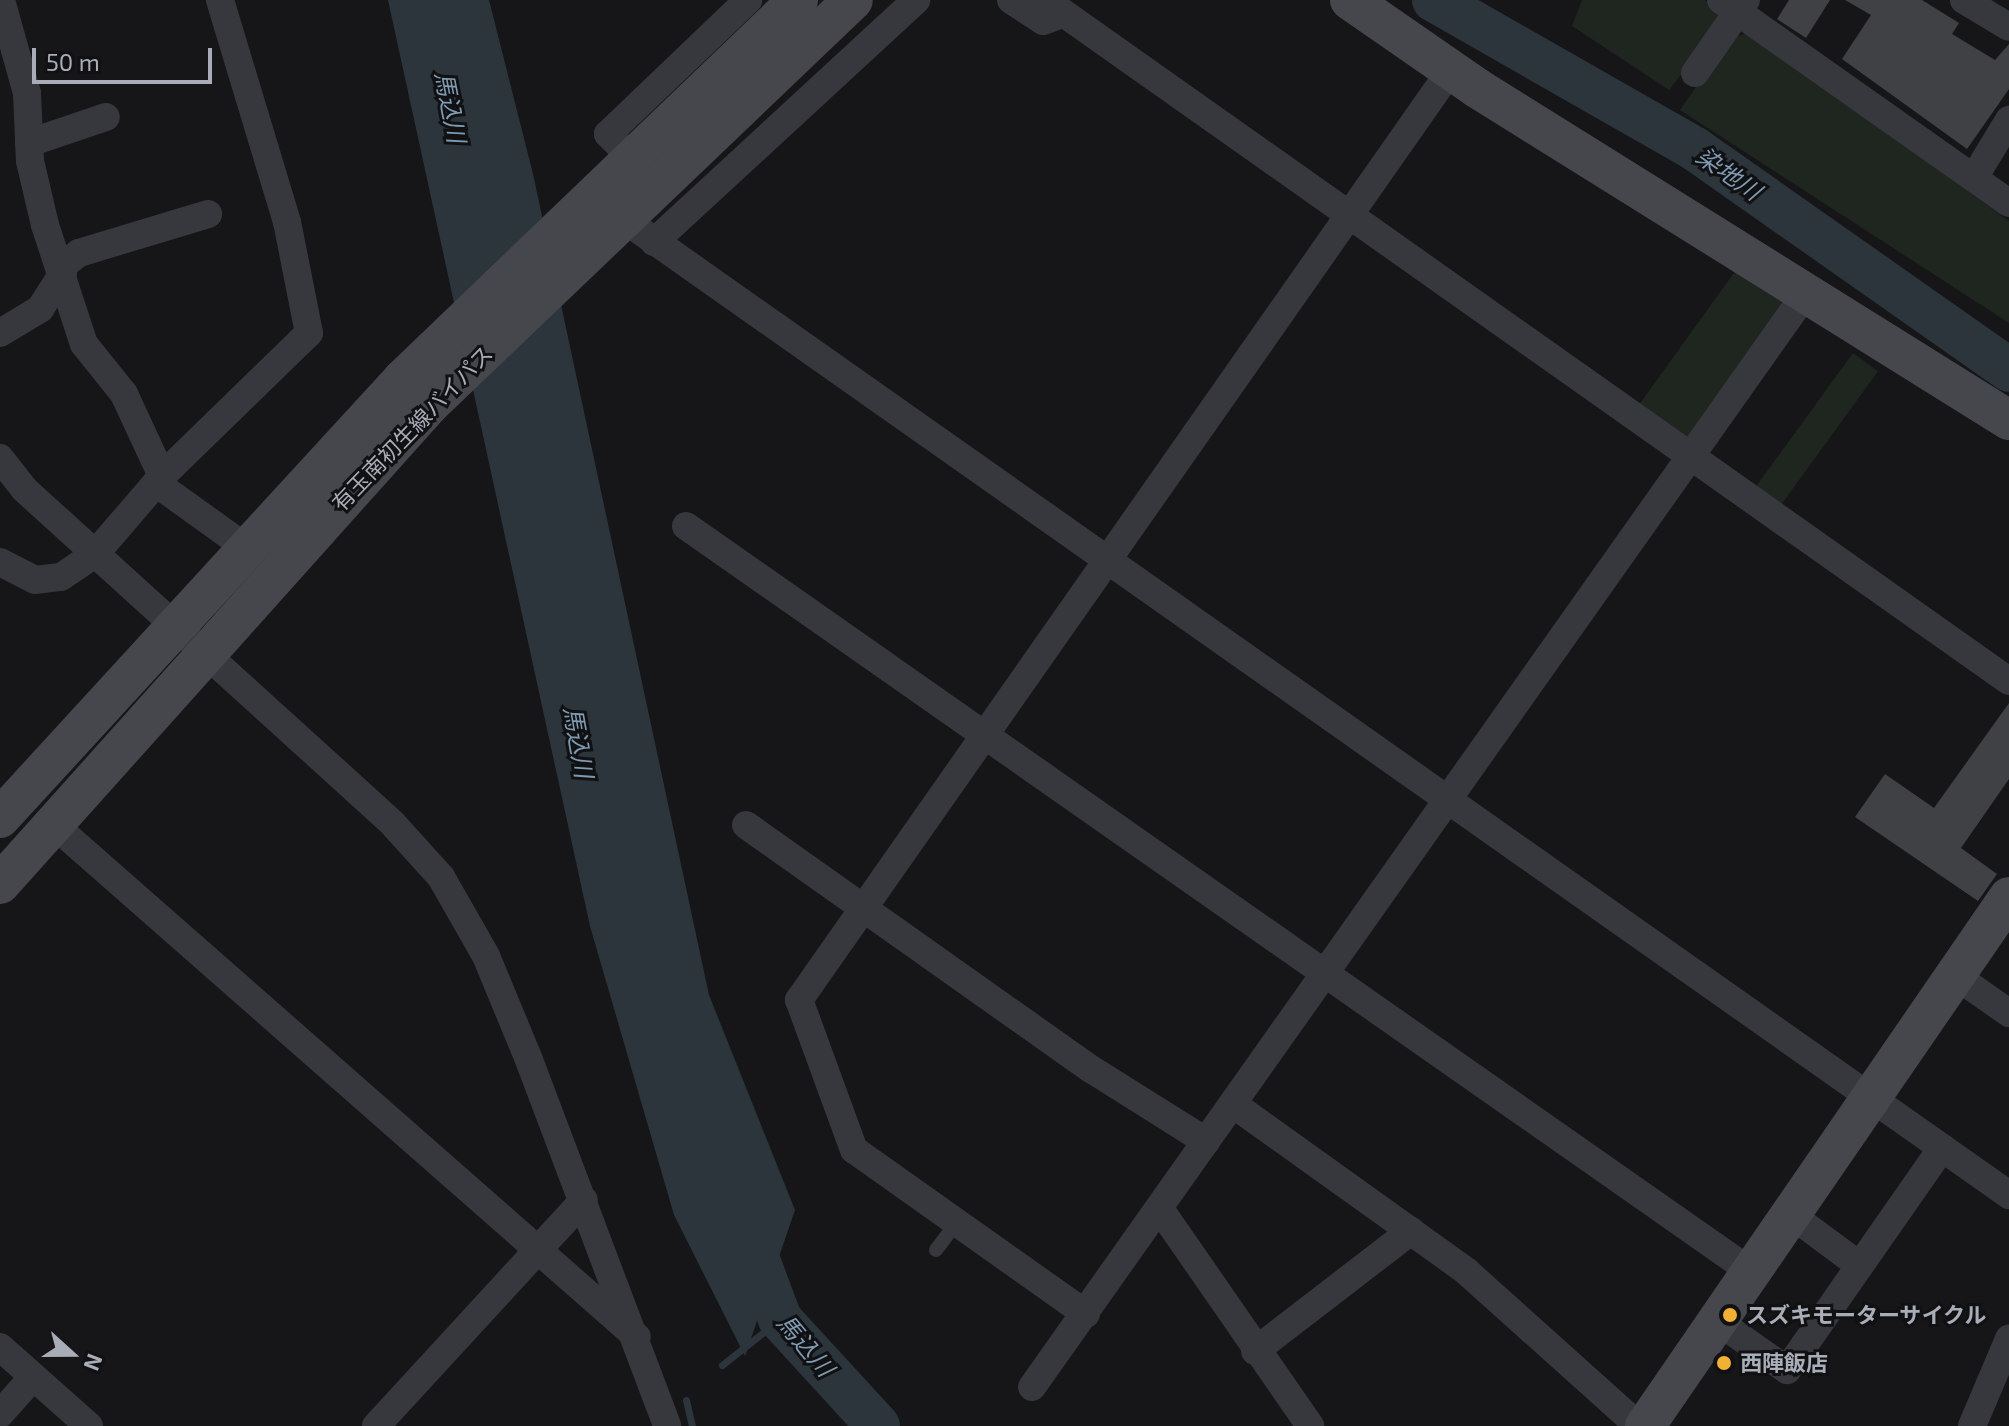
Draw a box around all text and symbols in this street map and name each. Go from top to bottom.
scale bar [36,32,216,82]
text: 50 m [46,47,100,76]
water label: 馬込川 [430,69,472,145]
water label: 染地川 [1691,141,1767,205]
street label: 有玉南初生線バイパス [326,340,498,516]
water label: 馬込川 [559,704,599,780]
place label: スズキモーターサイクル [1746,1302,1988,1328]
marker: スズキモーターサイクル [1721,1306,1739,1324]
water label: 馬込川 [772,1308,840,1382]
north arrow [32,1314,112,1394]
place label: 西陣飯店 [1740,1350,1828,1376]
text: N [79,1351,109,1375]
marker: 西陣飯店 [1715,1354,1733,1372]

